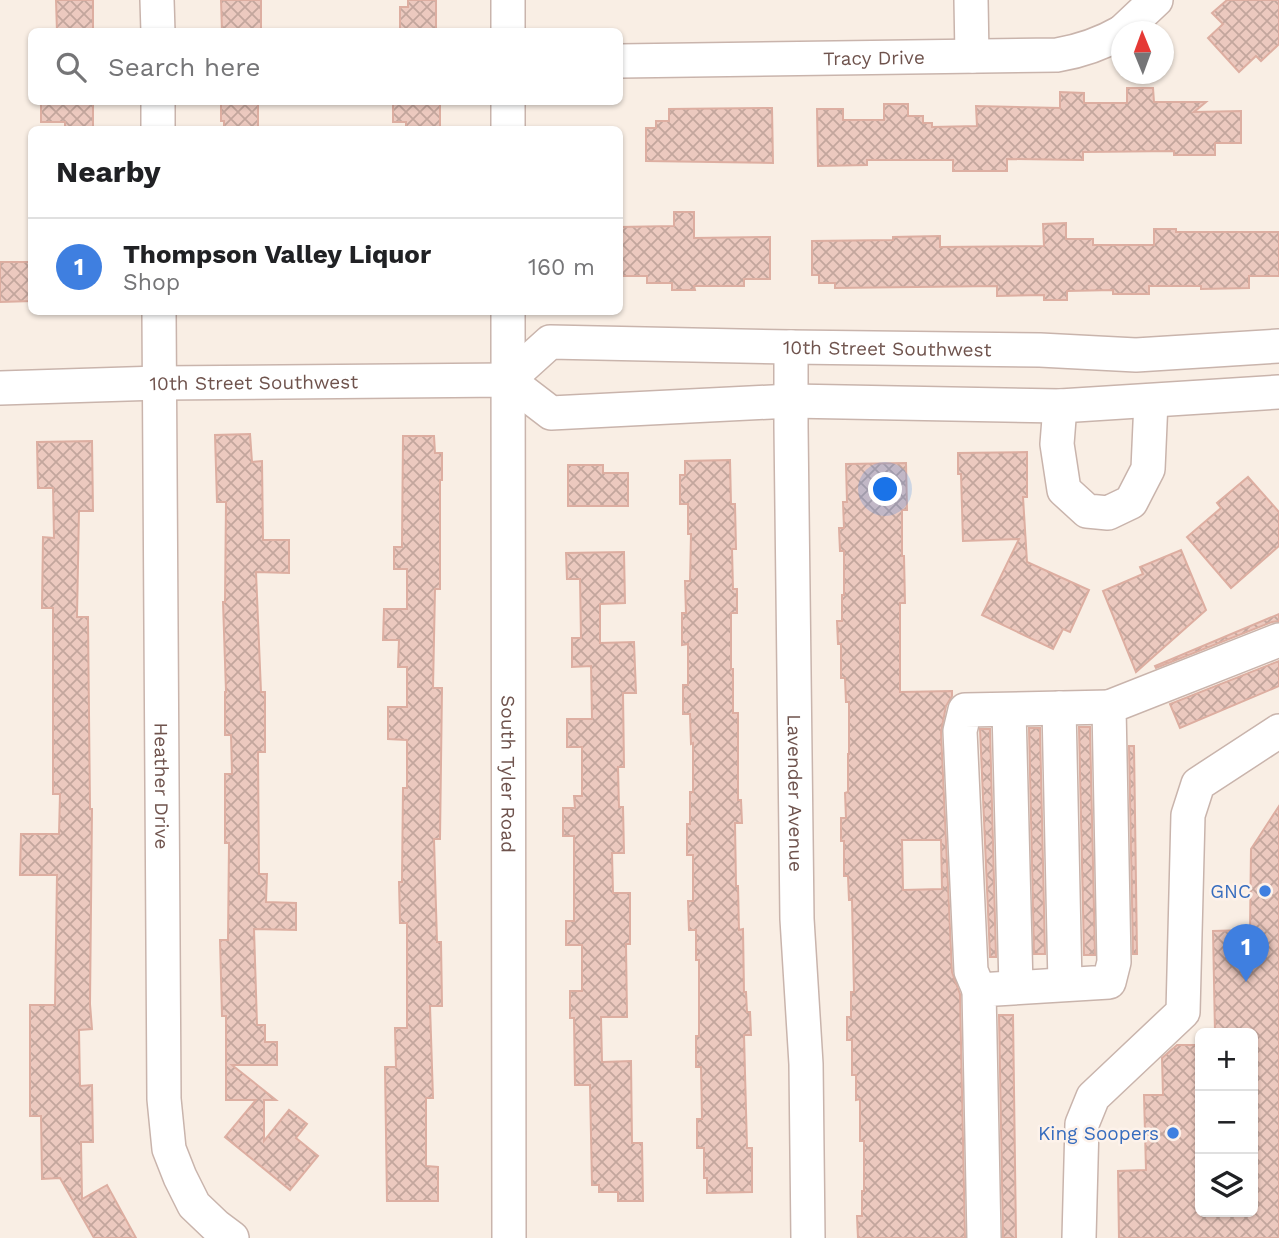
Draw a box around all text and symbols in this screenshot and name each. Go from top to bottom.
north arrow [1111,21,1174,84]
search box [28,28,623,105]
street label: Tracy Drive [823,46,925,70]
icon: search [52,48,90,86]
text: Search here [108,52,260,82]
text: Nearby [56,154,161,189]
text: Thompson Valley Liquor [123,239,431,269]
text: 1 [74,254,84,281]
text: 160 m [528,254,595,281]
text: Shop [123,269,180,296]
street label: 10th Street Southwest [783,336,992,361]
street label: 10th Street Southwest [149,370,358,395]
your location [868,472,902,506]
street label: South Tyler Road [496,695,520,853]
street label: Lavender Avenue [783,714,807,872]
street label: Heather Drive [150,722,173,850]
place label: GNC [1210,880,1251,903]
marker: GNC [1257,883,1273,899]
pin: 1 [1223,924,1269,982]
map controls [1195,1028,1258,1217]
button: + [1195,1028,1258,1091]
button: − [1195,1091,1258,1154]
place label: King Soopers [1038,1122,1159,1145]
marker: King Soopers [1165,1125,1181,1141]
button: layers [1195,1154,1258,1217]

